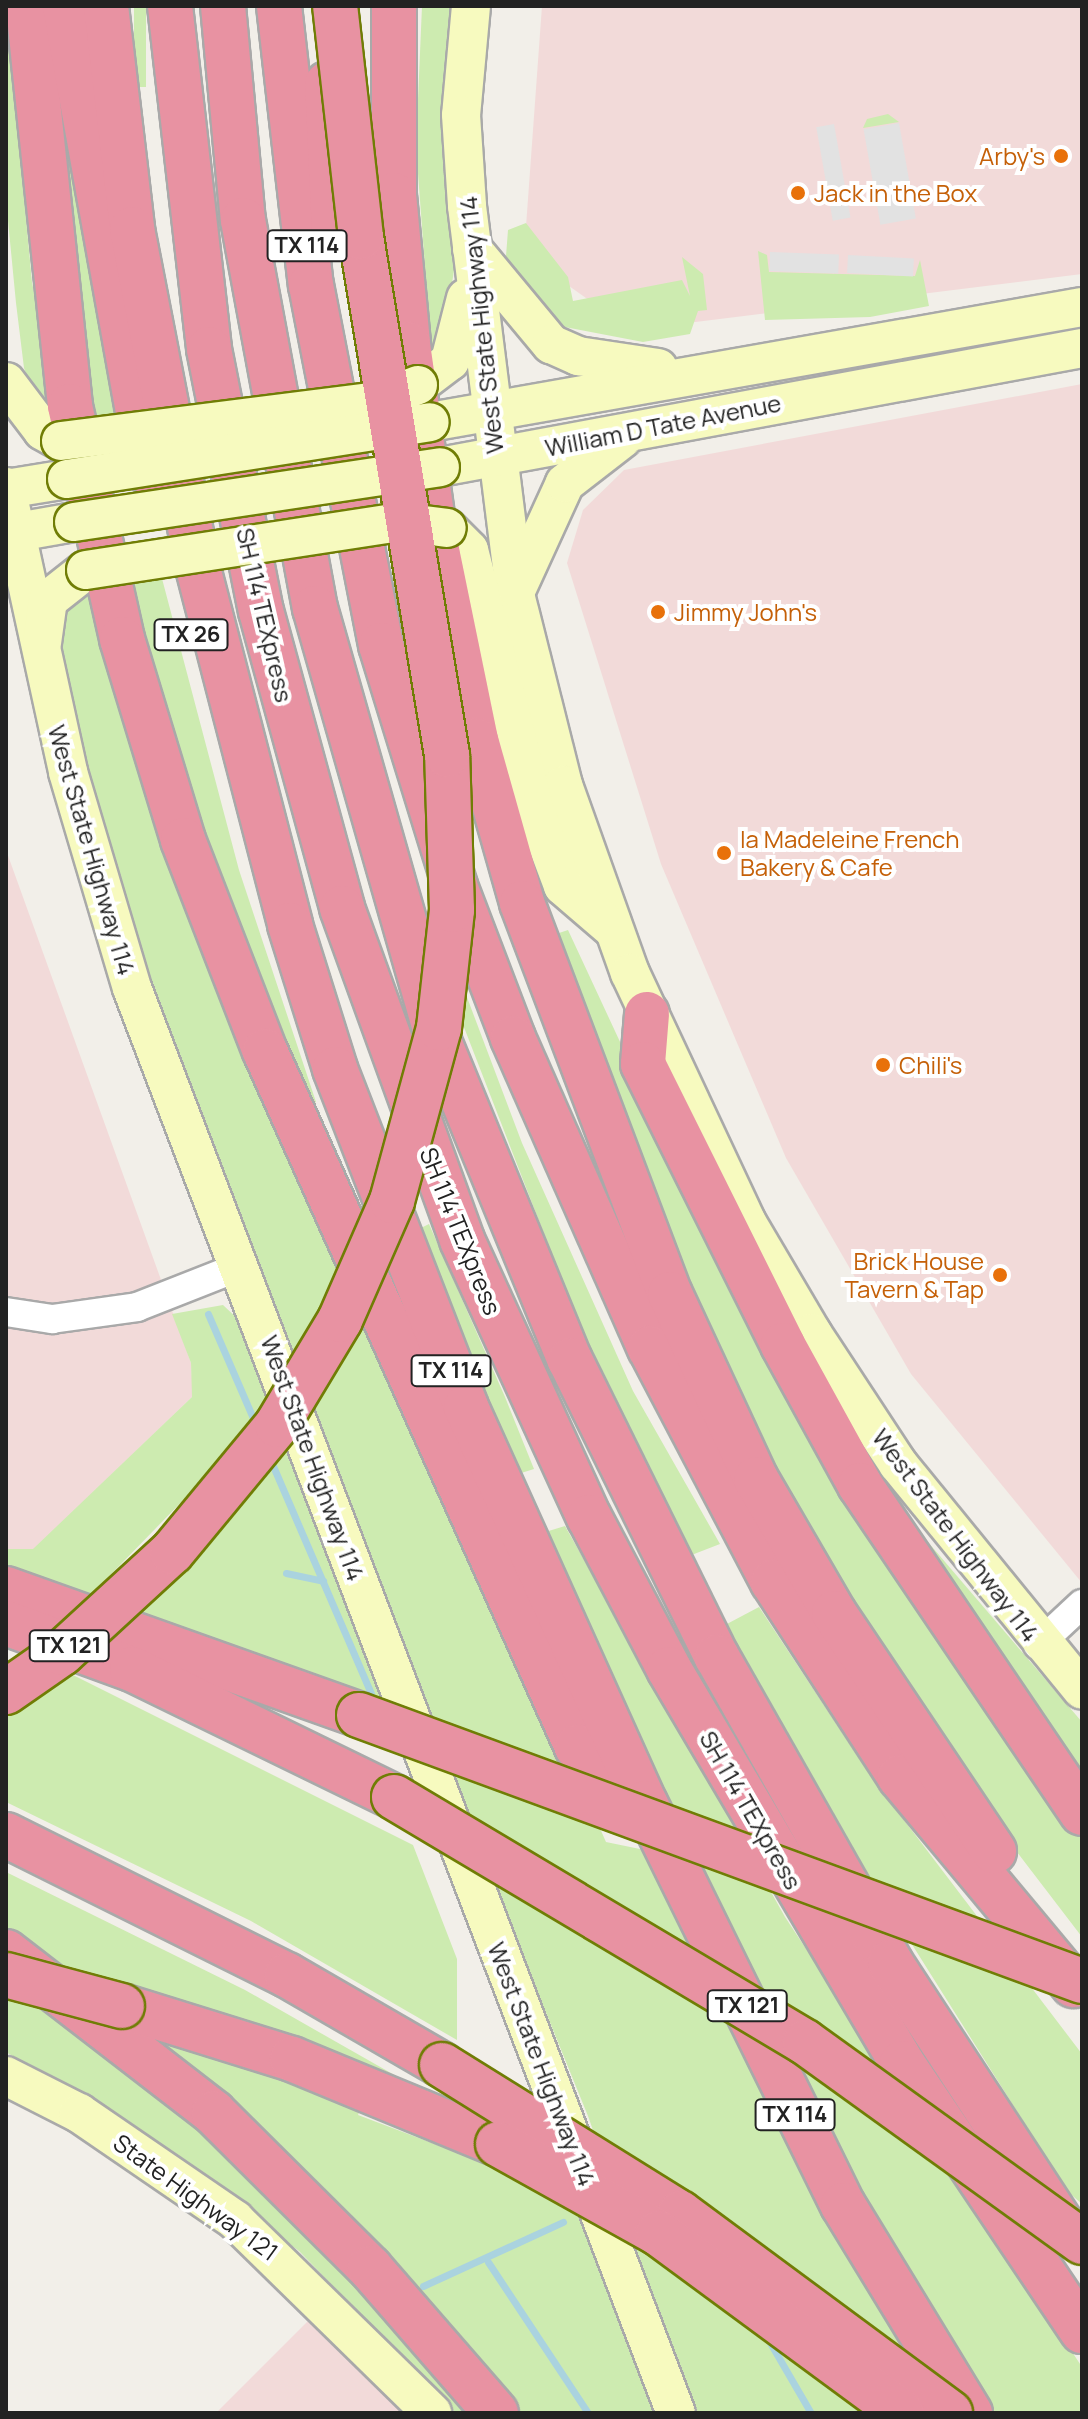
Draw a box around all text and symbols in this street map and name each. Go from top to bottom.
place label: Arby's [979,142,1045,170]
marker: Arby's [1052,147,1070,165]
place label: Jack in the Box [814,179,977,207]
marker: Jack in the Box [789,184,807,202]
street label: West State Highway 114 [453,195,509,455]
road number: TX 114 [265,228,349,264]
street label: William D Tate Avenue [543,388,783,462]
street label: SH 114 TEXpress [231,525,299,705]
place label: Jimmy John's [674,598,817,626]
marker: Jimmy John's [649,603,667,621]
road number: TX 26 [153,617,229,653]
street label: West State Highway 114 [42,722,142,978]
place label: la Madeleine French Bakery & Cafe [740,825,960,881]
marker: la Madeleine French Bakery & Cafe [715,844,733,862]
place label: Chili's [899,1051,962,1079]
marker: Chili's [874,1056,892,1074]
street label: SH 114 TEXpress [414,1143,508,1319]
place label: Brick House Tavern & Tap [844,1247,984,1303]
marker: Brick House Tavern & Tap [991,1266,1009,1284]
street label: West State Highway 114 [255,1331,371,1585]
road number: TX 114 [409,1353,493,1389]
street label: West State Highway 114 [867,1423,1045,1647]
road number: TX 121 [27,1628,111,1664]
street label: SH 114 TEXpress [694,1726,808,1894]
street label: West State Highway 114 [482,1938,602,2190]
road number: TX 121 [705,1988,789,2024]
road number: TX 114 [753,2097,837,2133]
street label: State Highway 121 [108,2128,284,2266]

